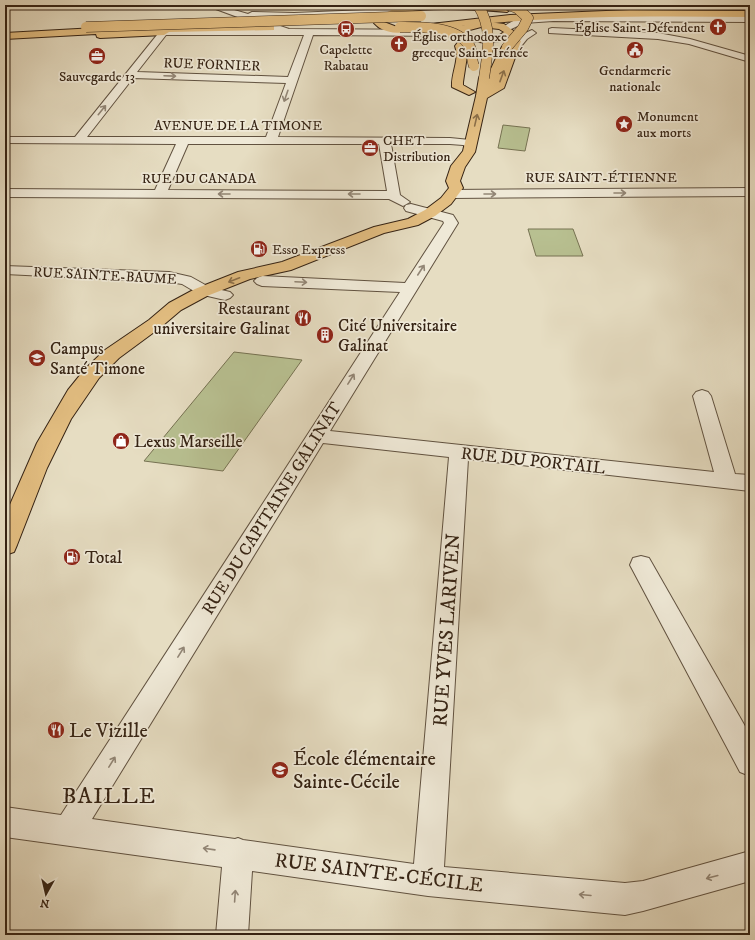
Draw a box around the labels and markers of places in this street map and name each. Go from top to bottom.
church icon: Église Saint-Défendent [708,17,728,37]
bus stop icon: Capelette Rabatau [336,19,356,39]
place label: Église Saint-Défendent [574,19,706,37]
place label: Église orthodoxe grecque Saint-Irénée [412,28,528,62]
church icon: Église orthodoxe grecque Saint-Irénée [389,34,409,54]
public building icon: Gendarmerie nationale [625,40,645,60]
place label: Capelette Rabatau [320,41,373,75]
office icon: Sauvegarde 13 [87,46,107,66]
place label: Gendarmerie nationale [599,62,671,96]
place label: Sauvegarde 13 [59,68,135,86]
place label: Monument aux morts [637,108,699,142]
place icon: Monument aux morts [614,114,634,134]
place label: CHET Distribution [383,132,451,166]
office icon: CHET Distribution [360,138,380,158]
fuel station icon: Esso Express [249,239,269,259]
place label: Esso Express [272,241,346,259]
place label: Restaurant universitaire Galinat [154,298,291,340]
restaurant icon: Restaurant universitaire Galinat [293,308,313,328]
place label: Cité Universitaire Galinat [338,315,457,357]
building icon: Cité Universitaire Galinat [315,325,335,345]
place label: Campus Santé Timone [50,338,145,380]
school or university icon: Campus Santé Timone [27,348,47,368]
shop icon: Lexus Marseille [111,431,131,451]
place label: Lexus Marseille [134,431,243,453]
fuel station icon: Total [62,547,82,567]
place label: Total [85,547,122,569]
place label: Le Vizille [69,719,148,744]
restaurant icon: Le Vizille [46,720,66,740]
place label: École élémentaire Sainte-Cécile [293,747,436,795]
school or university icon: École élémentaire Sainte-Cécile [270,760,290,780]

